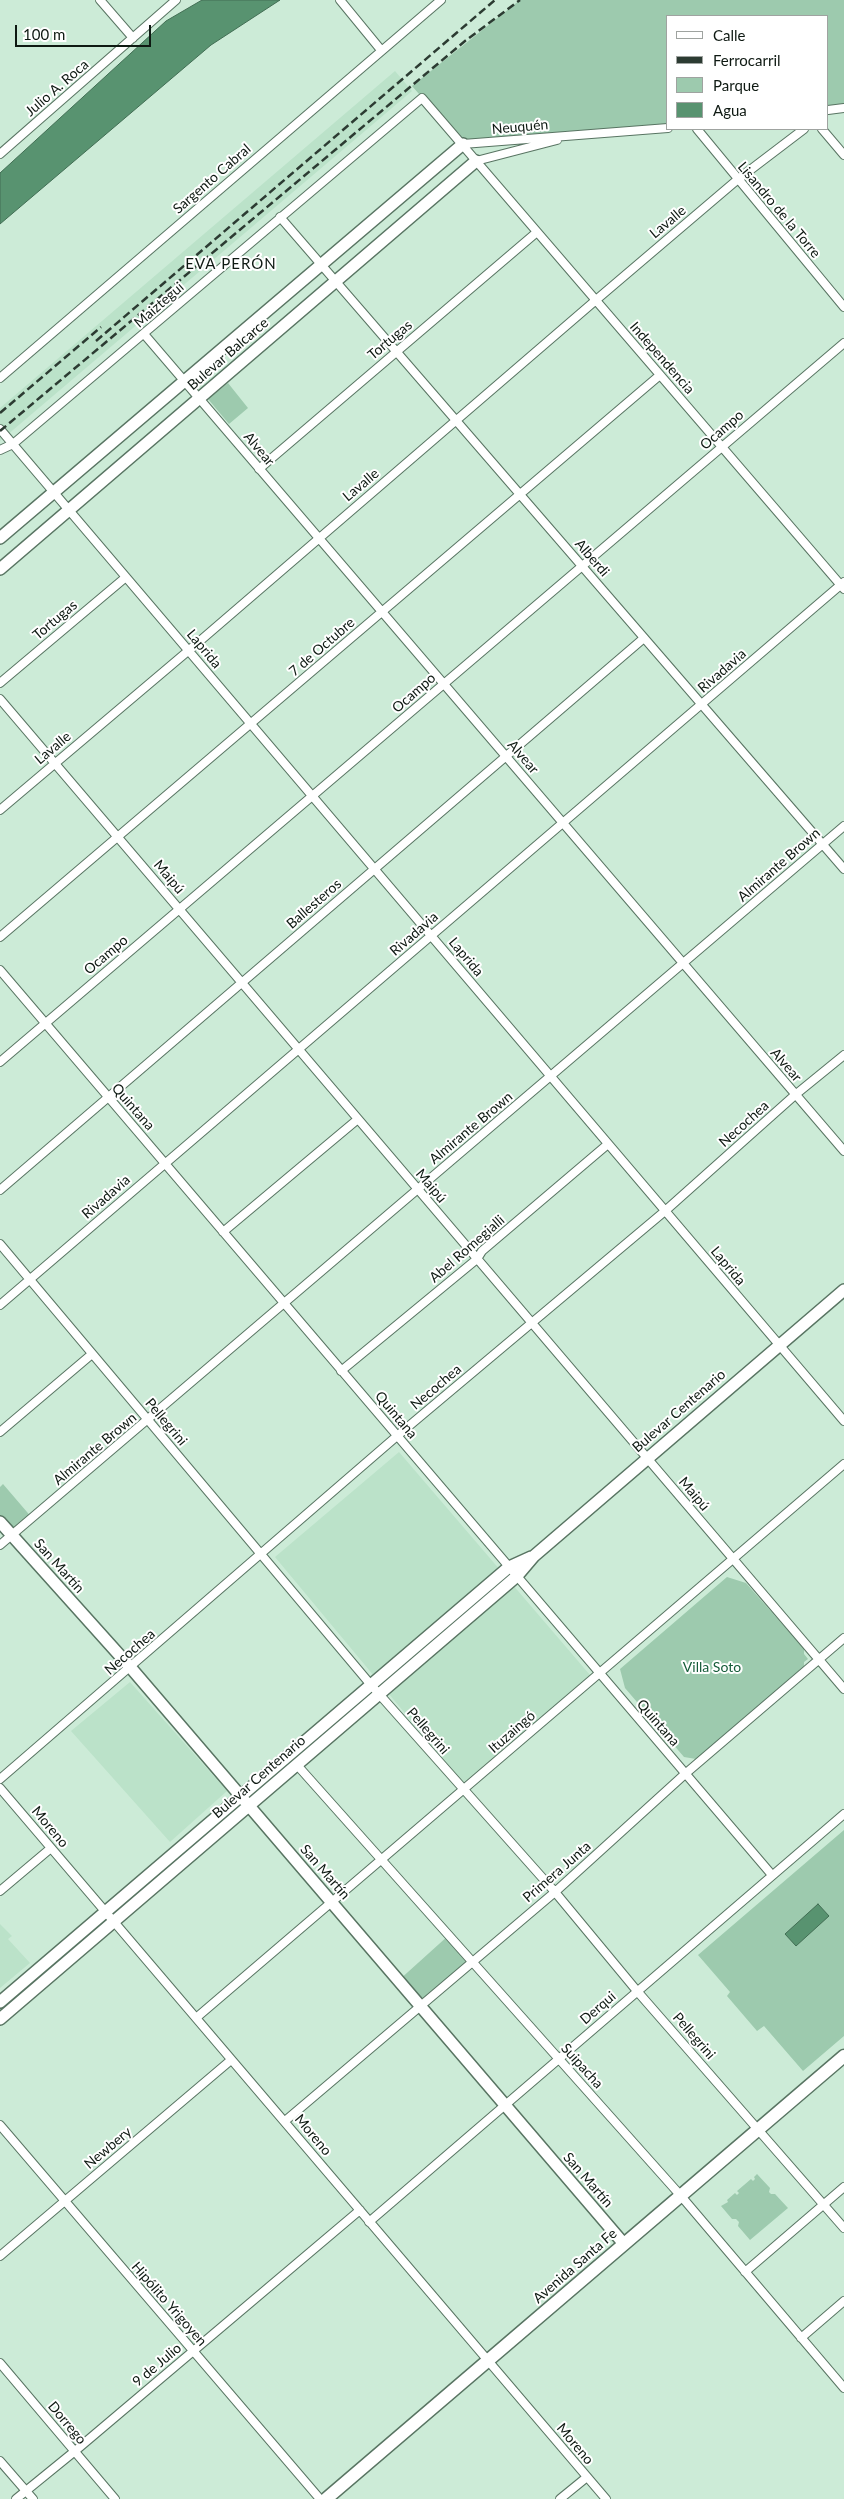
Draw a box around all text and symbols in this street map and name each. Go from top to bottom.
scale bar [18,15,154,47]
legend [666,15,829,130]
text: 100 m [23,25,65,43]
text: Calle [713,26,745,44]
text: Ferrocarril [713,51,781,69]
street label: Julio A. Roca [22,56,92,120]
text: Parque [713,76,759,94]
text: Agua [713,101,747,119]
street label: Neuquén [491,116,549,138]
street label: Sargento Cabral [170,141,254,217]
street label: Lisandro de la Torre [734,159,824,261]
street label: Lavalle [647,202,689,242]
district label: EVA PERÓN [184,255,278,273]
street label: Maiztegui [131,279,187,331]
street label: Bulevar Balcarce [184,314,272,394]
street label: Tortugas [364,317,416,363]
street label: Independencia [626,319,698,397]
street label: Ocampo [697,407,747,453]
street label: Alvear [240,429,278,469]
street label: Lavalle [340,465,382,505]
street label: Alberdi [571,536,613,580]
street label: Tortugas [29,597,81,643]
street label: 7 de Octubre [286,614,358,680]
street label: Laprida [183,626,225,672]
street label: Rivadavia [695,646,749,696]
street label: Ocampo [389,670,439,716]
street label: Lavalle [32,728,74,768]
street label: Alvear [504,737,542,777]
street label: Almirante Brown [734,825,824,905]
street label: Maipú [150,857,188,897]
street label: Ballesteros [283,876,345,932]
street label: Rivadavia [387,909,441,959]
street label: Ocampo [81,932,131,978]
street label: Laprida [445,934,487,980]
street label: Alvear [767,1045,805,1085]
street label: Quintana [108,1080,158,1134]
street label: Almirante Brown [426,1088,516,1168]
street label: Necochea [716,1097,772,1151]
street label: Maipú [412,1166,450,1206]
street label: Rivadavia [79,1172,133,1222]
street label: Abel Romegialli [426,1212,508,1286]
street label: Laprida [707,1243,749,1289]
street label: Necochea [407,1361,465,1413]
street label: Bulevar Centenario [629,1366,729,1456]
street label: Quintana [371,1388,421,1442]
street label: Pellegrini [141,1395,191,1449]
street label: Almirante Brown [50,1409,140,1489]
street label: Maipú [675,1474,713,1514]
street label: San Martín [30,1535,88,1597]
street label: Necochea [101,1626,159,1678]
park label: Villa Soto [683,1659,741,1675]
street label: Quintana [633,1696,683,1750]
street label: Pellegrini [403,1704,453,1758]
street label: Ituzaingó [485,1707,539,1757]
street label: Bulevar Centenario [209,1732,309,1822]
street label: Moreno [28,1803,72,1851]
street label: Primera Junta [520,1838,594,1906]
street label: San Martín [297,1841,353,1903]
street label: Derqui [577,1988,619,2028]
street label: Pellegrini [669,2009,719,2063]
street label: Suipacha [557,2040,607,2092]
street label: Moreno [291,2111,335,2159]
street label: Newbery [81,2123,135,2173]
street label: San Martín [560,2149,616,2211]
street label: Avenida Santa Fe [530,2225,620,2307]
street label: Hipólito Yrigoyen [128,2258,210,2350]
street label: 9 de Julio [129,2340,185,2390]
street label: Dorrego [44,2398,90,2448]
street label: Moreno [553,2420,597,2468]

